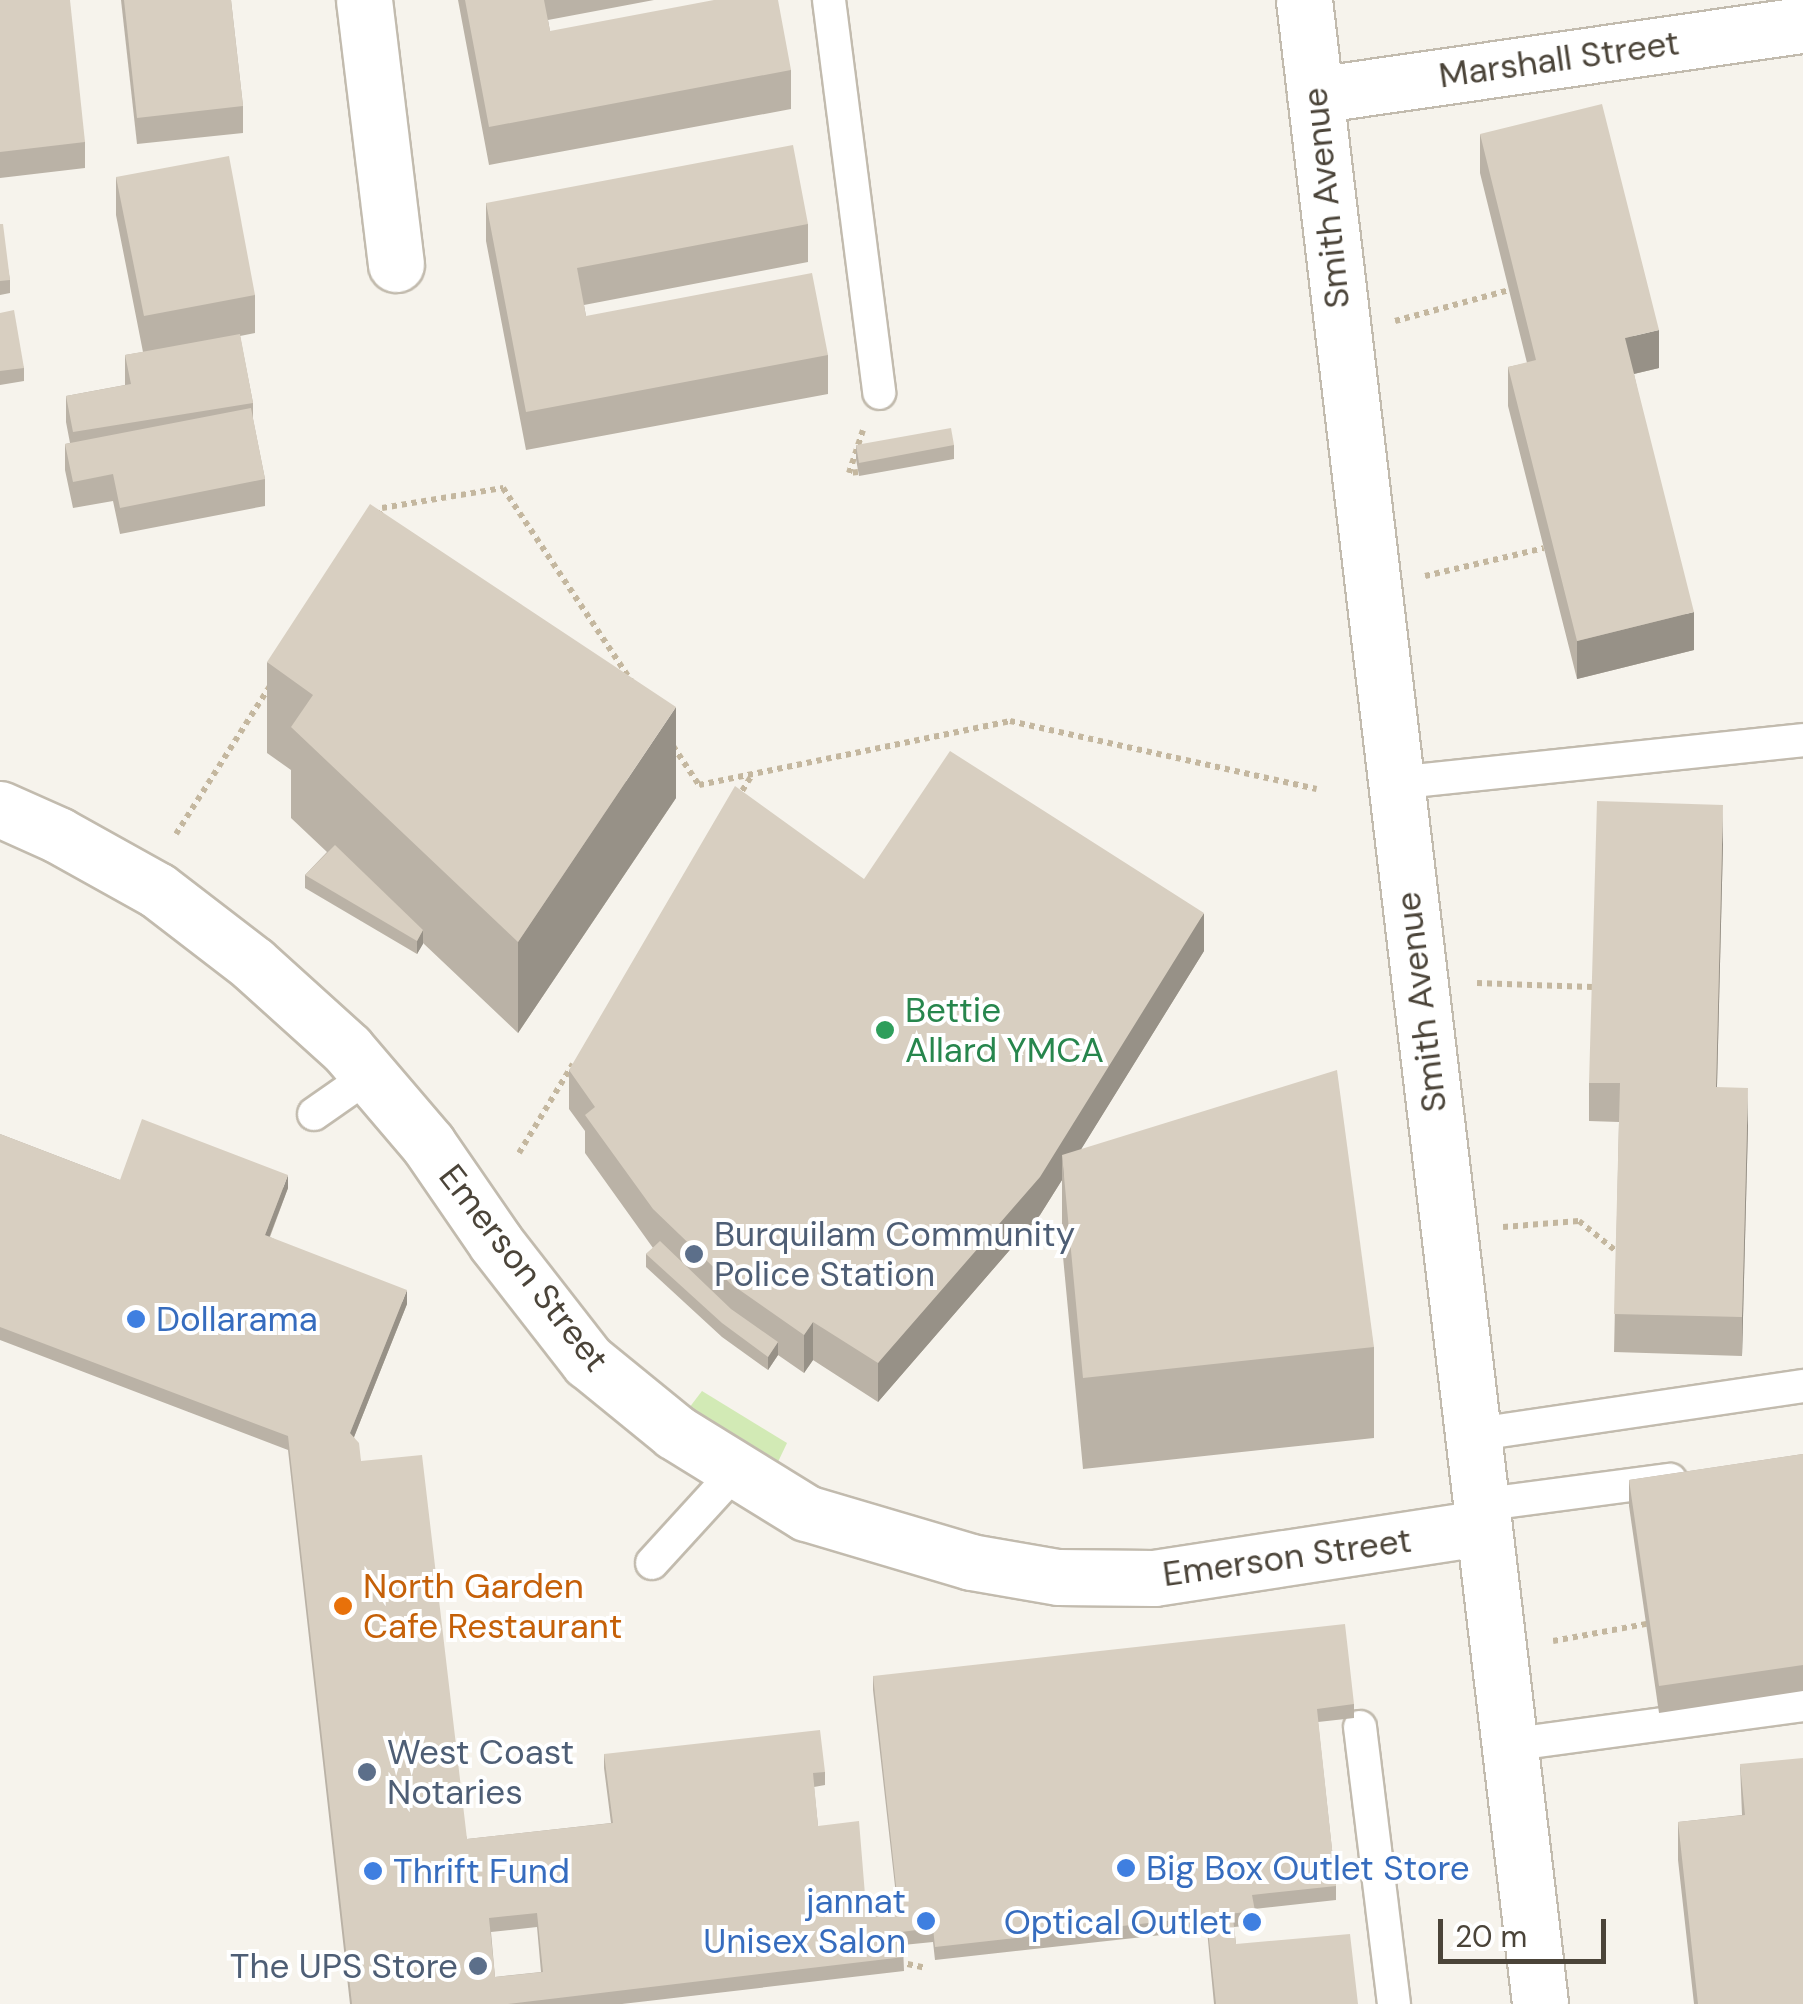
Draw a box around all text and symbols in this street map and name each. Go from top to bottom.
street label: Marshall Street [1436,21,1682,97]
street label: Smith Avenue [1294,85,1358,311]
street label: Smith Avenue [1387,889,1455,1115]
place label: Bettie Allard YMCA [905,989,1104,1071]
marker: Bettie Allard YMCA [874,1019,896,1041]
street label: Emerson Street [430,1156,618,1380]
place label: Burquilam Community Police Station [714,1213,1075,1295]
marker: Burquilam Community Police Station [683,1243,705,1265]
place label: Dollarama [156,1298,318,1340]
marker: Dollarama [125,1308,147,1330]
street label: Emerson Street [1160,1519,1414,1595]
place label: North Garden Cafe Restaurant [363,1565,623,1647]
marker: North Garden Cafe Restaurant [332,1595,354,1617]
place label: West Coast Notaries [387,1731,574,1813]
marker: West Coast Notaries [356,1761,378,1783]
place label: Big Box Outlet Store [1146,1847,1470,1889]
place label: Thrift Fund [393,1850,570,1892]
marker: Big Box Outlet Store [1115,1857,1137,1879]
marker: Thrift Fund [362,1860,384,1882]
place label: jannat Unisex Salon [703,1880,906,1962]
scale bar [1443,1899,1610,1961]
place label: Optical Outlet [1004,1901,1232,1943]
marker: jannat Unisex Salon [915,1910,937,1932]
marker: Optical Outlet [1241,1911,1263,1933]
text: 20 m [1455,1917,1527,1956]
place label: The UPS Store [230,1945,458,1987]
marker: The UPS Store [467,1955,489,1977]

